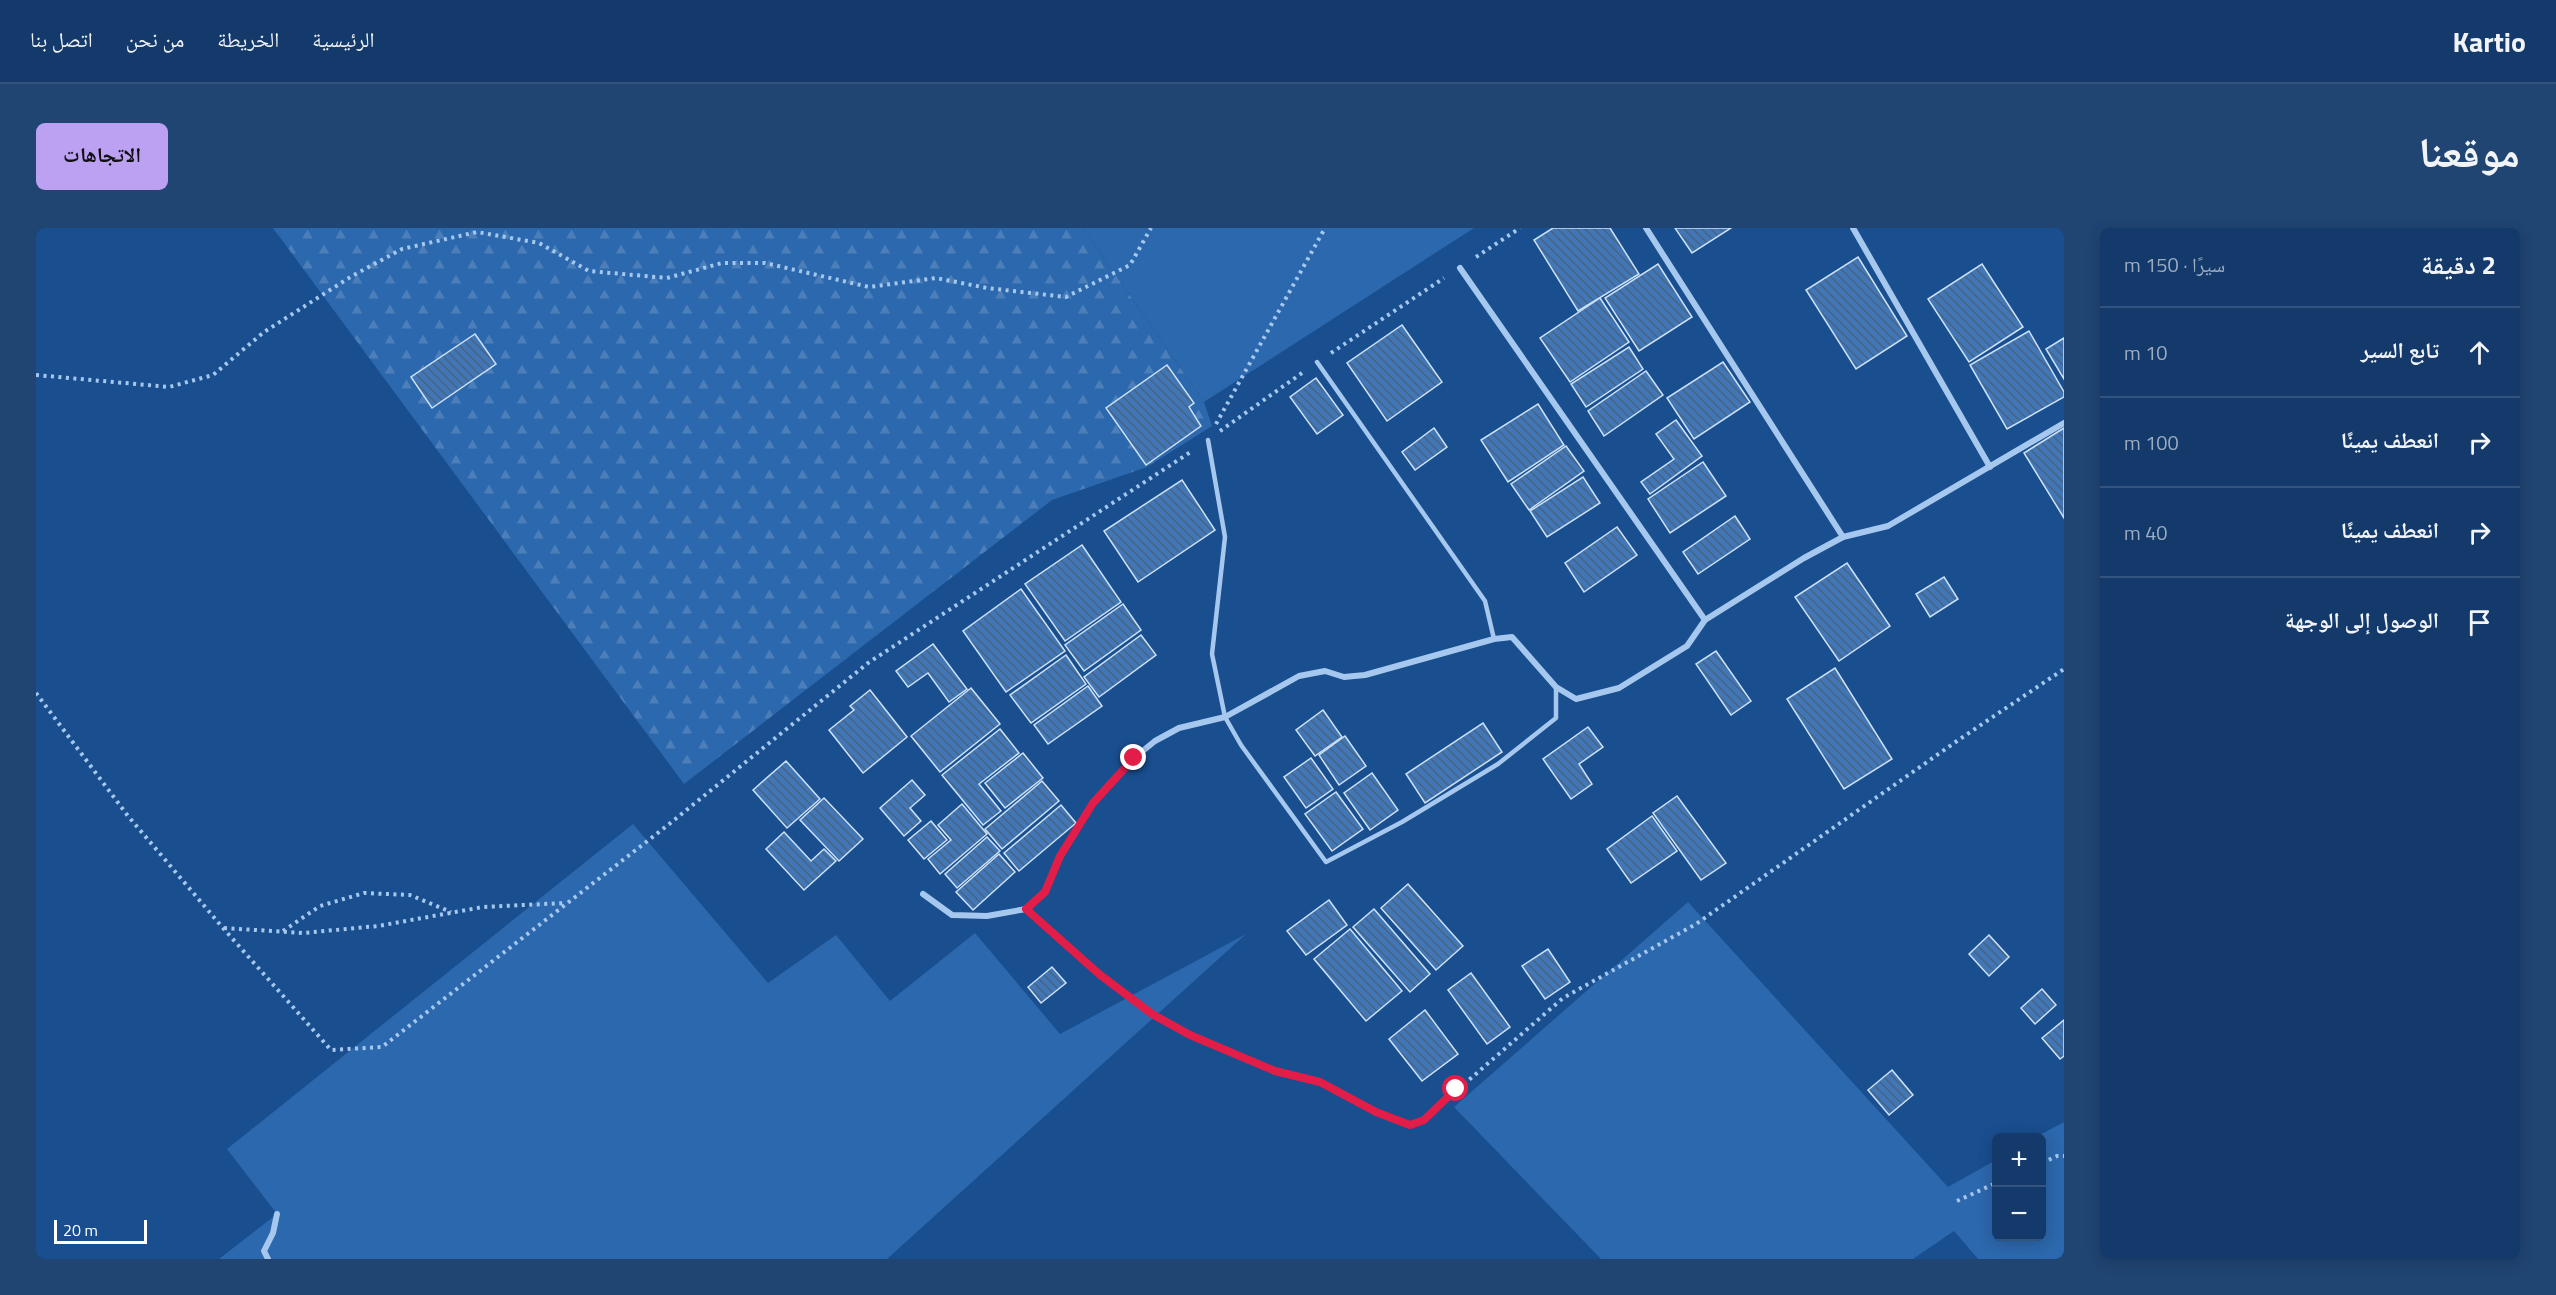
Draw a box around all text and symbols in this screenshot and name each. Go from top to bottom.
text: Kartio [2452,20,2526,63]
text: اتصل بنا [30,23,93,55]
text: من نحن [126,23,184,55]
text: الخريطة [217,23,279,55]
text: الرئيسية [312,23,374,55]
text: موقعنا [2419,119,2520,183]
button: الاتجاهات [36,123,168,190]
text: 2 دقيقة [2421,245,2496,284]
text: سيرًا · 150 m [2124,249,2225,280]
text: تابع السير [2361,333,2439,367]
icon: ahead [2463,336,2496,369]
text: 10 m [2124,337,2168,368]
text: انعطف يمينًا [2341,423,2439,457]
icon: right [2463,426,2496,459]
text: 100 m [2124,427,2179,458]
text: انعطف يمينًا [2341,513,2439,547]
icon: right [2463,516,2496,549]
text: 40 m [2124,517,2168,548]
text: الوصول إلى الوجهة [2285,603,2439,637]
icon: arrive [2463,606,2496,639]
route end [1120,744,1146,770]
route start [1442,1075,1468,1101]
map controls [1992,1133,2046,1241]
button: + [1992,1133,2046,1187]
button: − [1992,1187,2046,1241]
scale bar [54,1217,147,1244]
text: 20 m [63,1218,98,1242]

